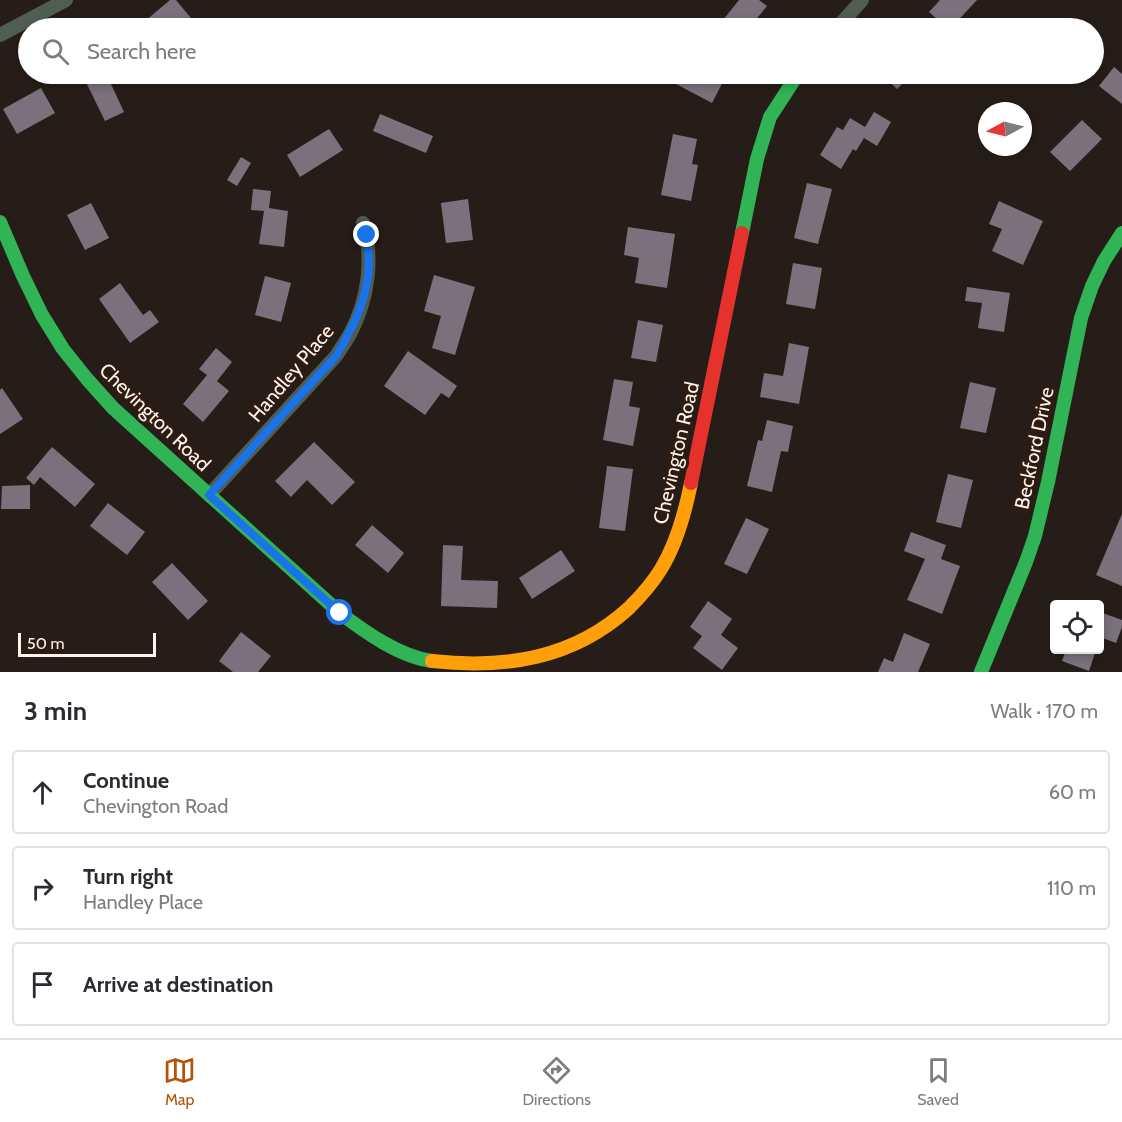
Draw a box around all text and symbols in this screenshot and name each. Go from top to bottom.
search box [18,18,1104,84]
icon: search [39,35,72,68]
text: Search here [87,38,196,65]
north arrow [978,102,1032,156]
route end [353,221,379,247]
street label: Handley Place [243,319,339,427]
street label: Chevington Road [94,358,216,476]
street label: Chevington Road [648,380,704,526]
street label: Beckford Drive [1009,385,1059,511]
route start [326,599,352,625]
map controls [1050,600,1104,654]
button: locate [1050,600,1104,654]
scale bar [18,630,156,658]
text: 50 m [27,634,64,653]
text: 3 min [24,695,87,727]
text: Walk · 170 m [990,699,1098,723]
text: Continue [83,767,169,794]
icon: ahead [26,776,59,809]
text: 60 m [1049,780,1096,804]
text: Chevington Road [83,794,228,818]
text: Turn right [83,863,173,890]
icon: right [26,872,59,905]
text: 110 m [1047,876,1096,900]
text: Handley Place [83,890,203,914]
icon: arrive [26,968,59,1001]
text: Arrive at destination [83,971,273,998]
tab: Map [163,1054,196,1109]
tab: Directions [523,1054,591,1109]
tab: Saved [917,1054,959,1109]

